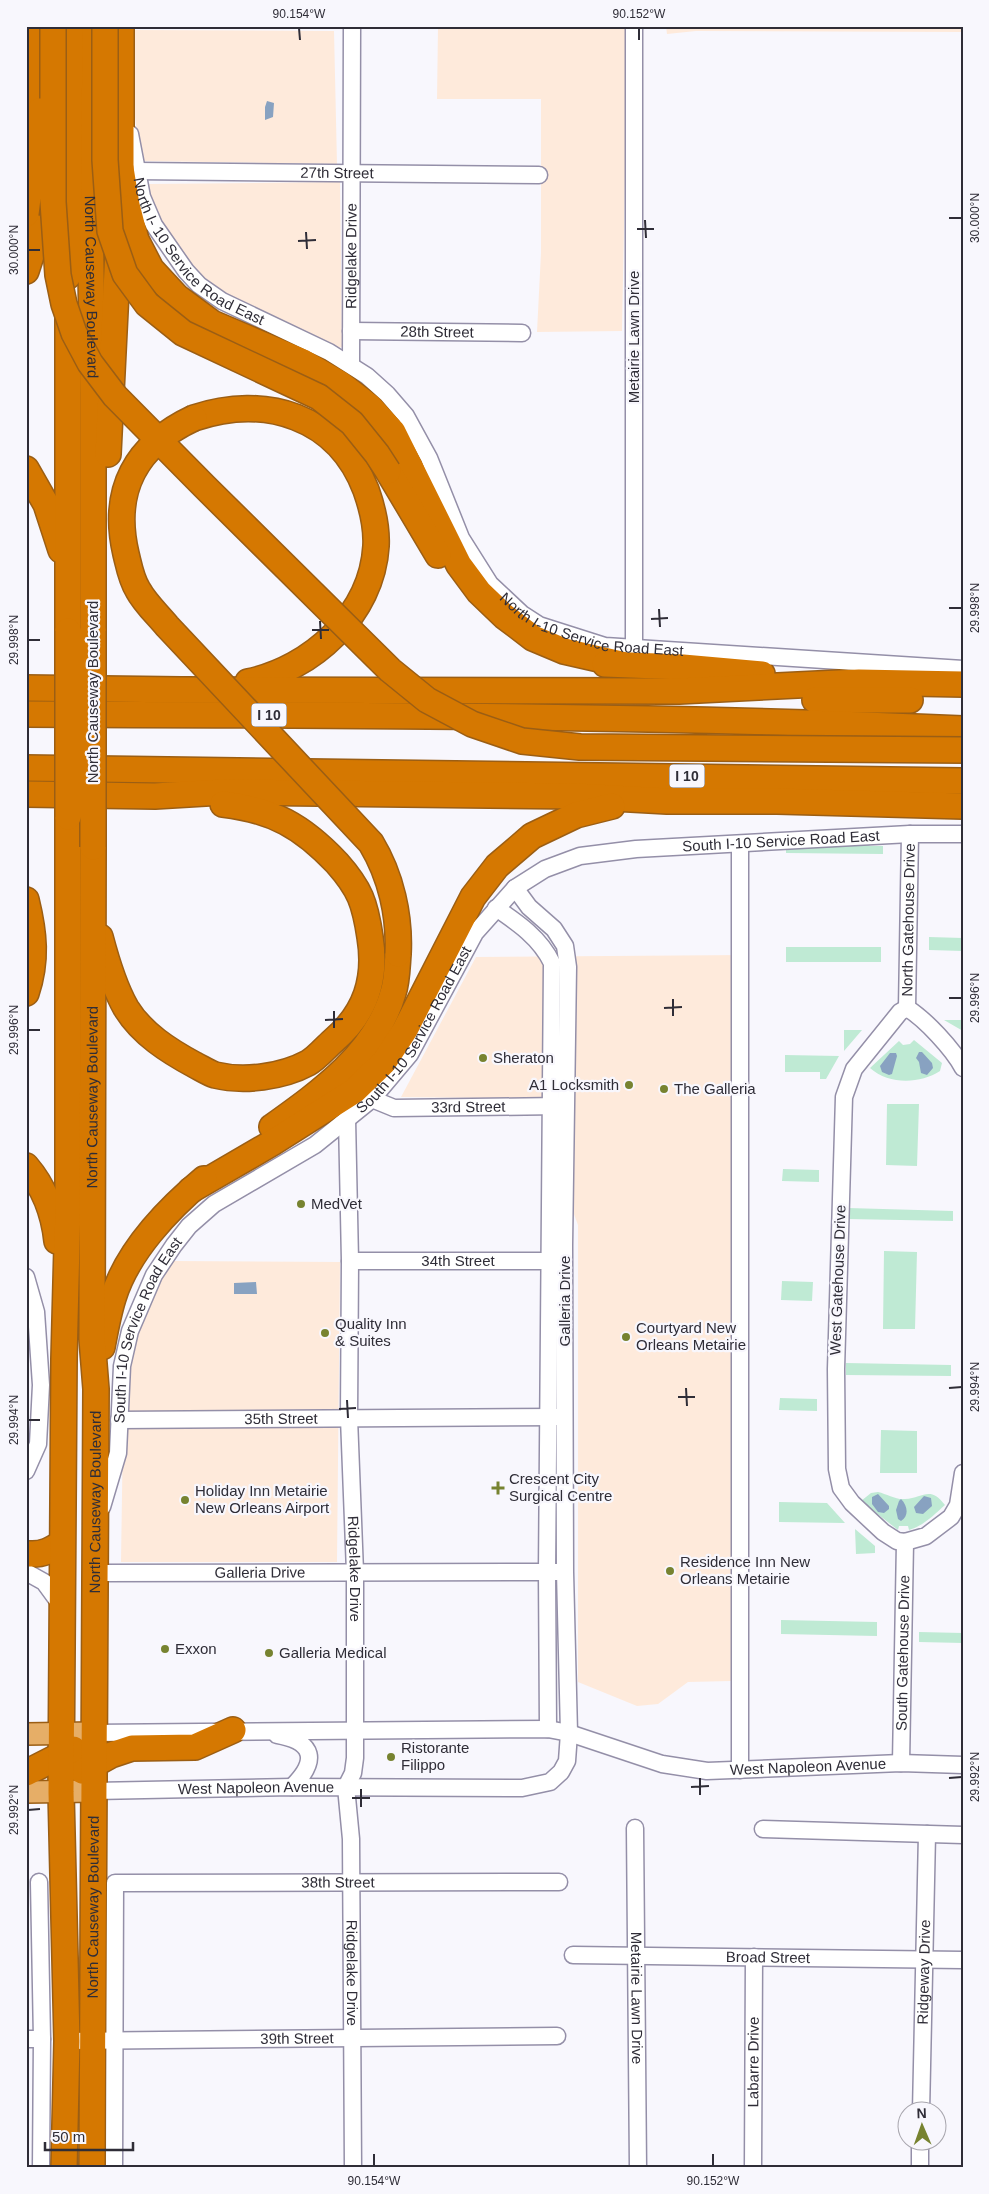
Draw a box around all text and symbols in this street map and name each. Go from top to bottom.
text: 90.154°W [273,7,326,21]
text: 90.152°W [613,7,666,21]
street label: 27th Street [300,164,375,181]
street label: North I- 10 Service Road East [130,176,268,328]
text: 30.000°N [968,193,982,243]
street label: North Causeway Boulevard [82,195,102,378]
street label: Ridgelake Drive [342,203,359,309]
text: 30.000°N [7,225,21,275]
street label: Metairie Lawn Drive [625,271,642,403]
street label: 28th Street [400,323,475,340]
text: 29.998°N [968,583,982,633]
street label: North I-10 Service Road East [497,589,685,659]
street label: North Causeway Boulevard [84,601,101,783]
text: 29.998°N [7,615,21,665]
road number: I 10 [252,704,286,726]
road number: I 10 [670,764,704,788]
street label: South I-10 Service Road East [682,827,881,854]
street label: North Gatehouse Drive [898,843,918,997]
street label: South I-10 Service Road East [352,942,475,1116]
text: 29.996°N [968,973,982,1023]
text: 29.996°N [7,1005,21,1055]
street label: North Causeway Boulevard [83,1006,101,1189]
place label: Sheraton [493,1049,554,1066]
marker: Sheraton [477,1052,489,1064]
place label: A1 Locksmith [529,1076,619,1093]
marker: A1 Locksmith [623,1079,635,1091]
place label: The Galleria [674,1080,756,1097]
marker: The Galleria [658,1083,670,1095]
street label: 33rd Street [431,1098,506,1116]
place label: MedVet [311,1195,363,1212]
marker: MedVet [295,1198,307,1210]
street label: West Gatehouse Drive [826,1204,849,1356]
street label: South I-10 Service Road East [110,1233,185,1424]
street label: 34th Street [421,1252,496,1269]
street label: Galleria Drive [556,1256,573,1346]
place label: Quality Inn & Suites [335,1315,407,1349]
place label: Courtyard New Orleans Metairie [636,1319,746,1353]
marker: Quality Inn & Suites [319,1327,331,1339]
marker: Courtyard New Orleans Metairie [620,1331,632,1343]
text: 29.994°N [968,1362,982,1412]
text: 29.994°N [7,1395,21,1445]
street label: 35th Street [244,1410,319,1427]
street label: North Causeway Boulevard [86,1411,104,1593]
place label: Crescent City Surgical Centre [509,1470,612,1504]
marker: Crescent City Surgical Centre [491,1481,505,1495]
place label: Holiday Inn Metairie New Orleans Airport [195,1482,330,1516]
marker: Holiday Inn Metairie New Orleans Airport [179,1494,191,1506]
street label: Ridgelake Drive [345,1516,364,1622]
place label: Residence Inn New Orleans Metairie [680,1553,810,1587]
street label: Galleria Drive [215,1564,305,1581]
marker: Residence Inn New Orleans Metairie [664,1565,676,1577]
street label: South Gatehouse Drive [893,1575,912,1731]
place label: Exxon [175,1640,217,1657]
marker: Exxon [159,1643,171,1655]
place label: Galleria Medical [279,1644,387,1661]
marker: Galleria Medical [263,1647,275,1659]
place label: Ristorante Filippo [401,1739,469,1773]
marker: Ristorante Filippo [385,1751,397,1763]
text: 29.992°N [968,1752,982,1802]
street label: West Napoleon Avenue [730,1755,886,1778]
street label: West Napoleon Avenue [178,1778,334,1797]
text: 29.992°N [7,1785,21,1835]
street label: North Causeway Boulevard [84,1816,102,1998]
street label: 38th Street [301,1873,376,1891]
street label: Ridgeway Drive [914,1919,933,2025]
street label: Ridgelake Drive [343,1920,361,2026]
street label: Metairie Lawn Drive [628,1932,646,2064]
street label: Broad Street [726,1948,811,1966]
street label: Labarre Drive [744,2016,762,2107]
street label: 39th Street [260,2029,335,2047]
north arrow [896,2102,946,2152]
text: N [916,2105,927,2121]
scale bar [45,2119,132,2151]
text: 50 m [52,2128,85,2145]
text: 90.154°W [348,2174,401,2188]
text: 90.152°W [687,2174,740,2188]

